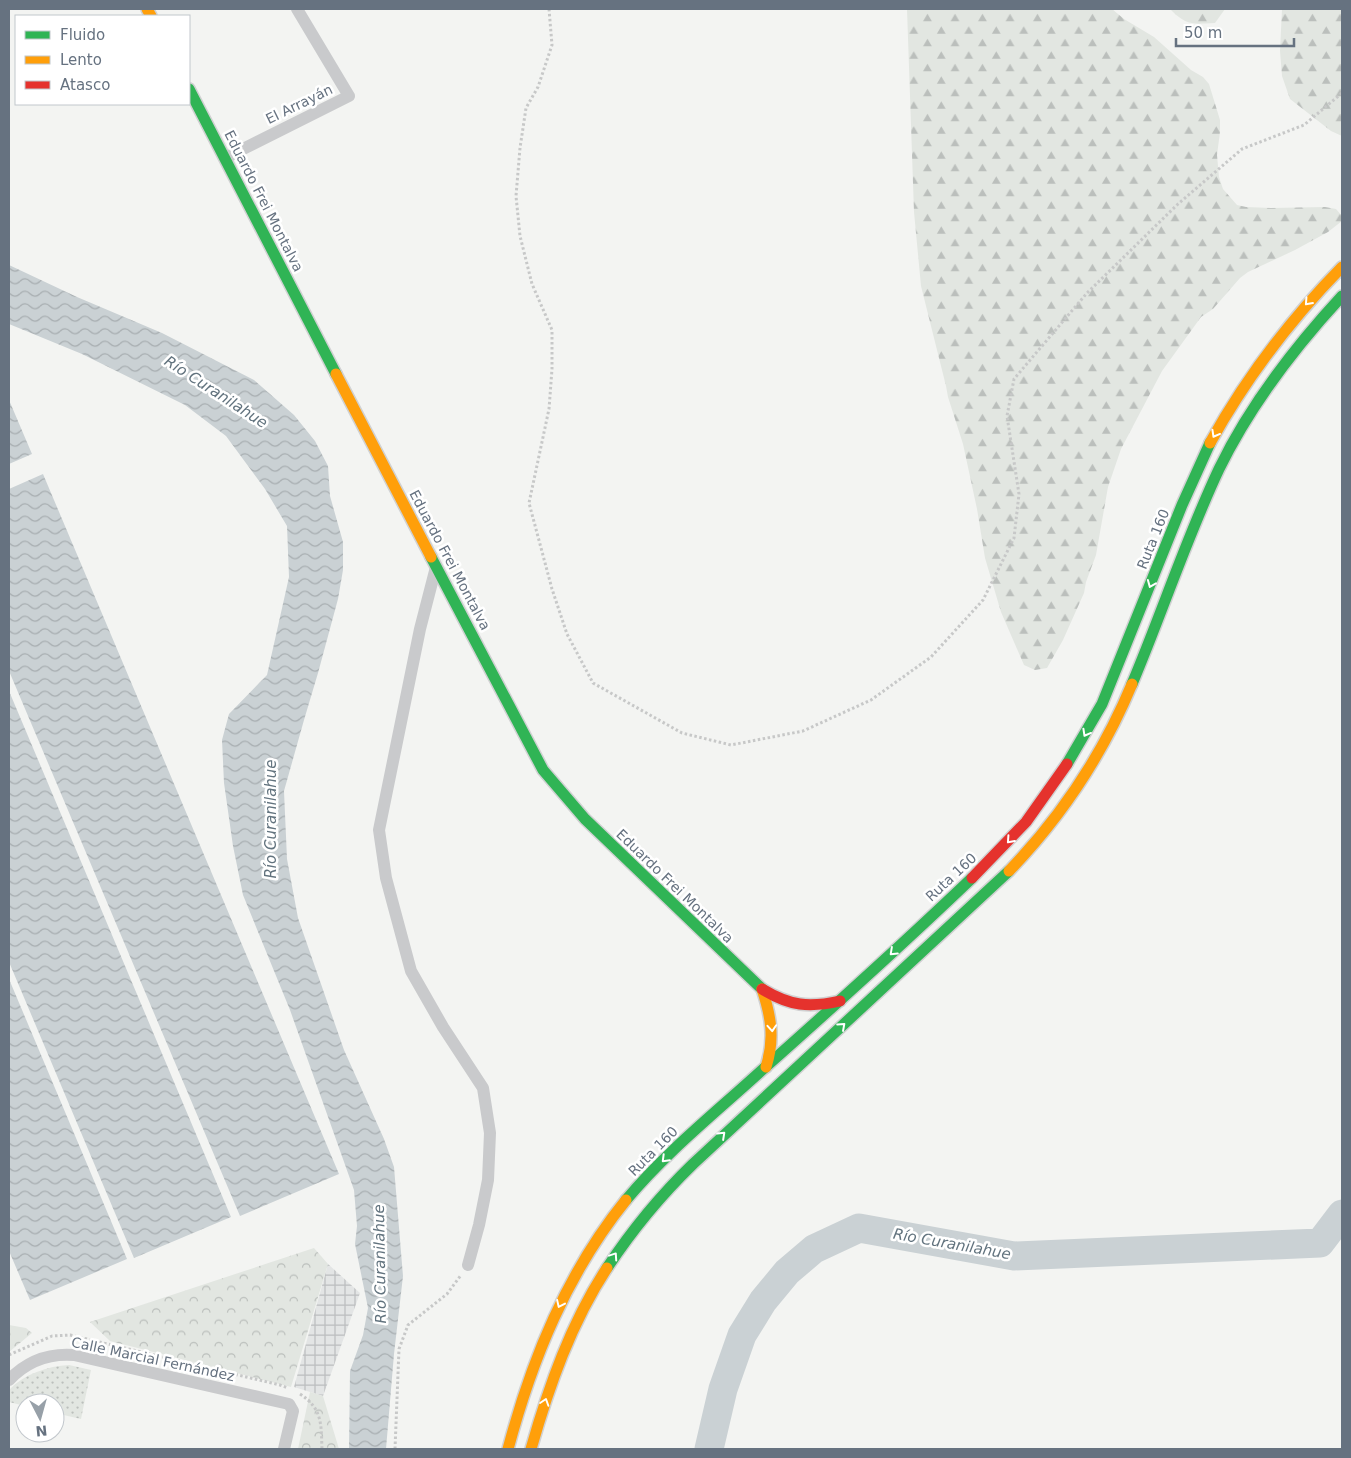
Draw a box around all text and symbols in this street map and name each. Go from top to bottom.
legend [15,15,190,105]
scale bar [1176,15,1294,47]
text: 50 m [1184,24,1222,42]
text: Fluido [60,26,105,44]
text: Lento [60,51,102,69]
text: Atasco [60,76,110,94]
street label: El Arrayán [263,81,335,127]
street label: Eduardo Frei Montalva [221,128,307,274]
one-way arrow [1305,296,1314,305]
water label: Río Curanilahue [161,352,271,432]
one-way arrow [1211,429,1221,438]
street label: Eduardo Frei Montalva [406,487,494,633]
street label: Ruta 160 [1134,507,1172,571]
one-way arrow [1147,579,1157,587]
one-way arrow [1083,727,1093,736]
water label: Río Curanilahue [262,759,280,879]
street label: Eduardo Frei Montalva [613,826,737,946]
one-way arrow [1007,834,1016,843]
street label: Ruta 160 [922,850,980,904]
one-way arrow [889,946,898,955]
one-way arrow [837,1023,846,1032]
one-way arrow [766,1024,777,1032]
street label: Ruta 160 [625,1123,681,1179]
one-way arrow [717,1132,726,1141]
one-way arrow [662,1153,671,1162]
water label: Río Curanilahue [370,1204,390,1324]
water label: Río Curanilahue [892,1225,1012,1263]
one-way arrow [608,1252,617,1262]
one-way arrow [556,1299,567,1308]
street label: Calle Marcial Fernández [70,1334,236,1384]
north arrow [15,1393,65,1443]
one-way arrow [539,1399,549,1407]
text: N [35,1422,48,1439]

